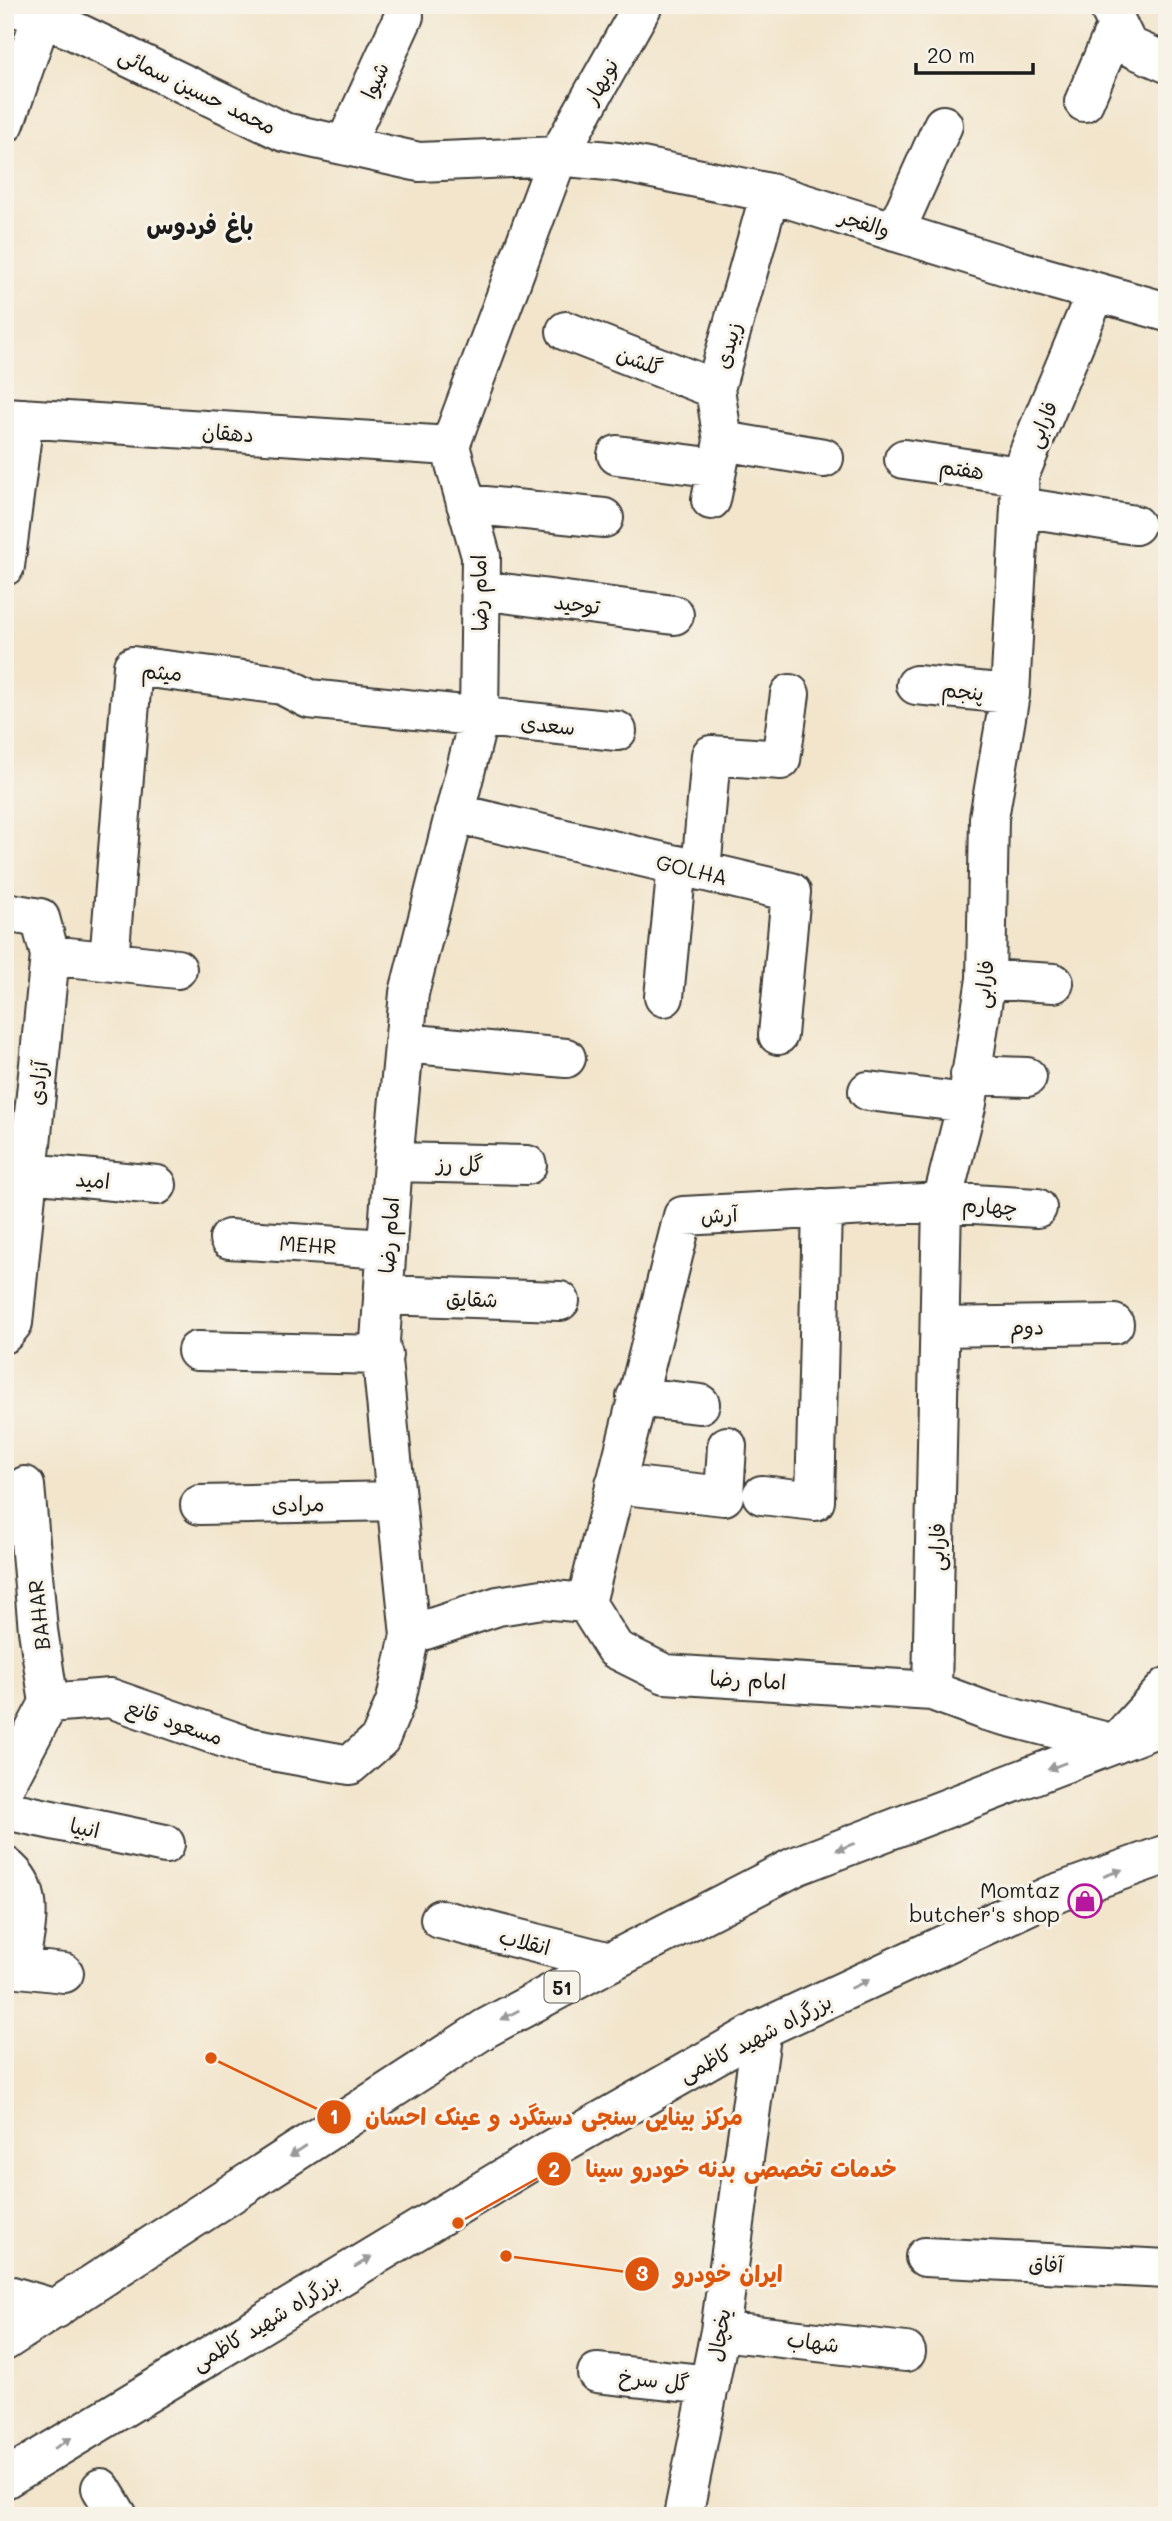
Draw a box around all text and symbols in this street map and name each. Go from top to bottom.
scale bar [916,32,1034,76]
street label: محمد حسین سمائی [114,40,281,142]
text: 20 m [927,41,975,68]
street label: نوبهار [576,53,624,110]
street label: شیوا [354,57,395,103]
street label: والفجر [834,201,894,243]
district label: باغ فردوس [146,209,254,243]
street label: زبیدی [707,318,747,372]
street label: گلشن [613,339,667,381]
street label: فارابی [1019,397,1065,452]
street label: دهقان [201,417,255,447]
street label: هفتم [937,452,986,488]
street label: امام رضا [464,554,496,632]
street label: توحید [552,587,603,620]
street label: میثم [140,656,183,690]
street label: پنجم [940,674,985,710]
street label: سعدی [519,708,577,740]
street label: GOLHA [654,848,730,890]
street label: فارابی [967,959,1001,1010]
street label: آزادی [21,1059,53,1107]
street label: گل رز [434,1149,484,1177]
street label: امید [75,1164,111,1194]
street label: چهارم [961,1190,1019,1224]
street label: امام رضا [372,1196,408,1275]
street label: آرش [700,1200,739,1228]
street label: MEHR [279,1229,337,1259]
street label: شقایق [446,1284,498,1312]
street label: دوم [1010,1312,1044,1344]
street label: مرادی [271,1489,325,1517]
street label: فارابی [922,1523,952,1571]
street label: BAHAR [21,1579,55,1651]
street label: امام رضا [709,1664,787,1698]
street label: مسعود قانع [122,1692,227,1753]
one-way arrow [1046,1760,1067,1771]
street label: انبیا [67,1811,102,1844]
one-way arrow [834,1842,855,1853]
one-way arrow [1103,1867,1124,1878]
place label: Momtaz butcher's shop [909,1876,1060,1927]
shop icon: Momtaz butcher's shop [1066,1882,1104,1920]
street label: انقلاب [496,1922,553,1961]
road number: 51 [544,1971,580,2002]
one-way arrow [850,1978,870,1989]
street label: بزرگراه شهید کاظمی [674,1987,837,2089]
one-way arrow [500,2009,520,2021]
callout: مرکز بینایی سنجی دستگرد و عینک احسان [316,2095,757,2139]
text: مرکز بینایی سنجی دستگرد و عینک احسان [365,2101,743,2132]
text: 1 [329,2102,339,2129]
one-way arrow [289,2145,308,2158]
callout: خدمات تخصصی بدنه خودرو سینا [537,2147,911,2191]
text: خدمات تخصصی بدنه خودرو سینا [586,2153,896,2184]
text: 2 [548,2155,560,2182]
street label: آفاق [1028,2249,1065,2277]
callout: ايران خودرو [624,2252,796,2296]
one-way arrow [353,2256,372,2268]
text: ايران خودرو [671,2258,783,2289]
text: 3 [636,2259,648,2286]
street label: بزرگراه شهید کاظمی [186,2266,345,2378]
street label: یخچال [700,2306,737,2364]
street label: شهاب [785,2324,841,2359]
street label: گل سرخ [617,2362,691,2398]
one-way arrow [53,2436,73,2449]

